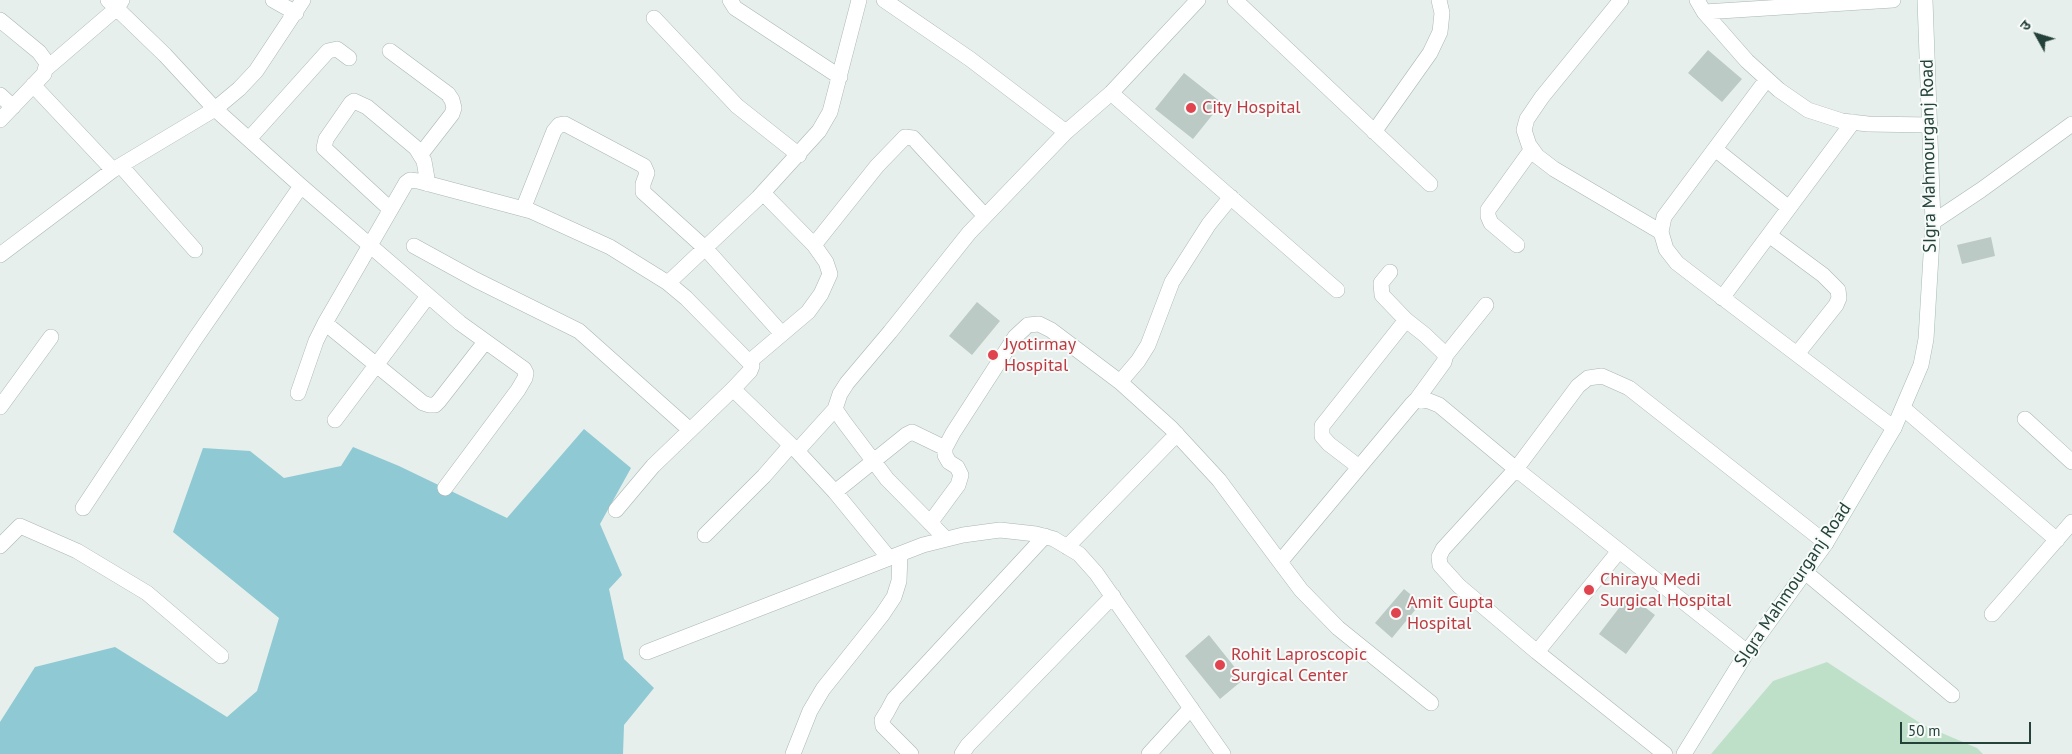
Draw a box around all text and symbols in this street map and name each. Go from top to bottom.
north arrow [2012,10,2062,60]
text: उ [2016,17,2035,34]
street label: SIgra Mahmourganj Road [1917,59,1941,253]
place label: City Hospital [1202,97,1301,119]
marker: City Hospital [1184,101,1198,115]
place label: Jyotirmay Hospital [1004,334,1076,376]
marker: Jyotirmay Hospital [986,348,1000,362]
street label: SIgra Mahmourganj Road [1730,499,1856,671]
place label: Chirayu Medi Surgical Hospital [1600,569,1731,612]
marker: Chirayu Medi Surgical Hospital [1582,583,1596,597]
place label: Amit Gupta Hospital [1407,592,1493,634]
marker: Amit Gupta Hospital [1389,606,1403,620]
place label: Rohit Laproscopic Surgical Center [1231,644,1367,686]
marker: Rohit Laproscopic Surgical Center [1213,658,1227,672]
scale bar [1902,712,2033,744]
text: 50 m [1908,721,1941,740]

